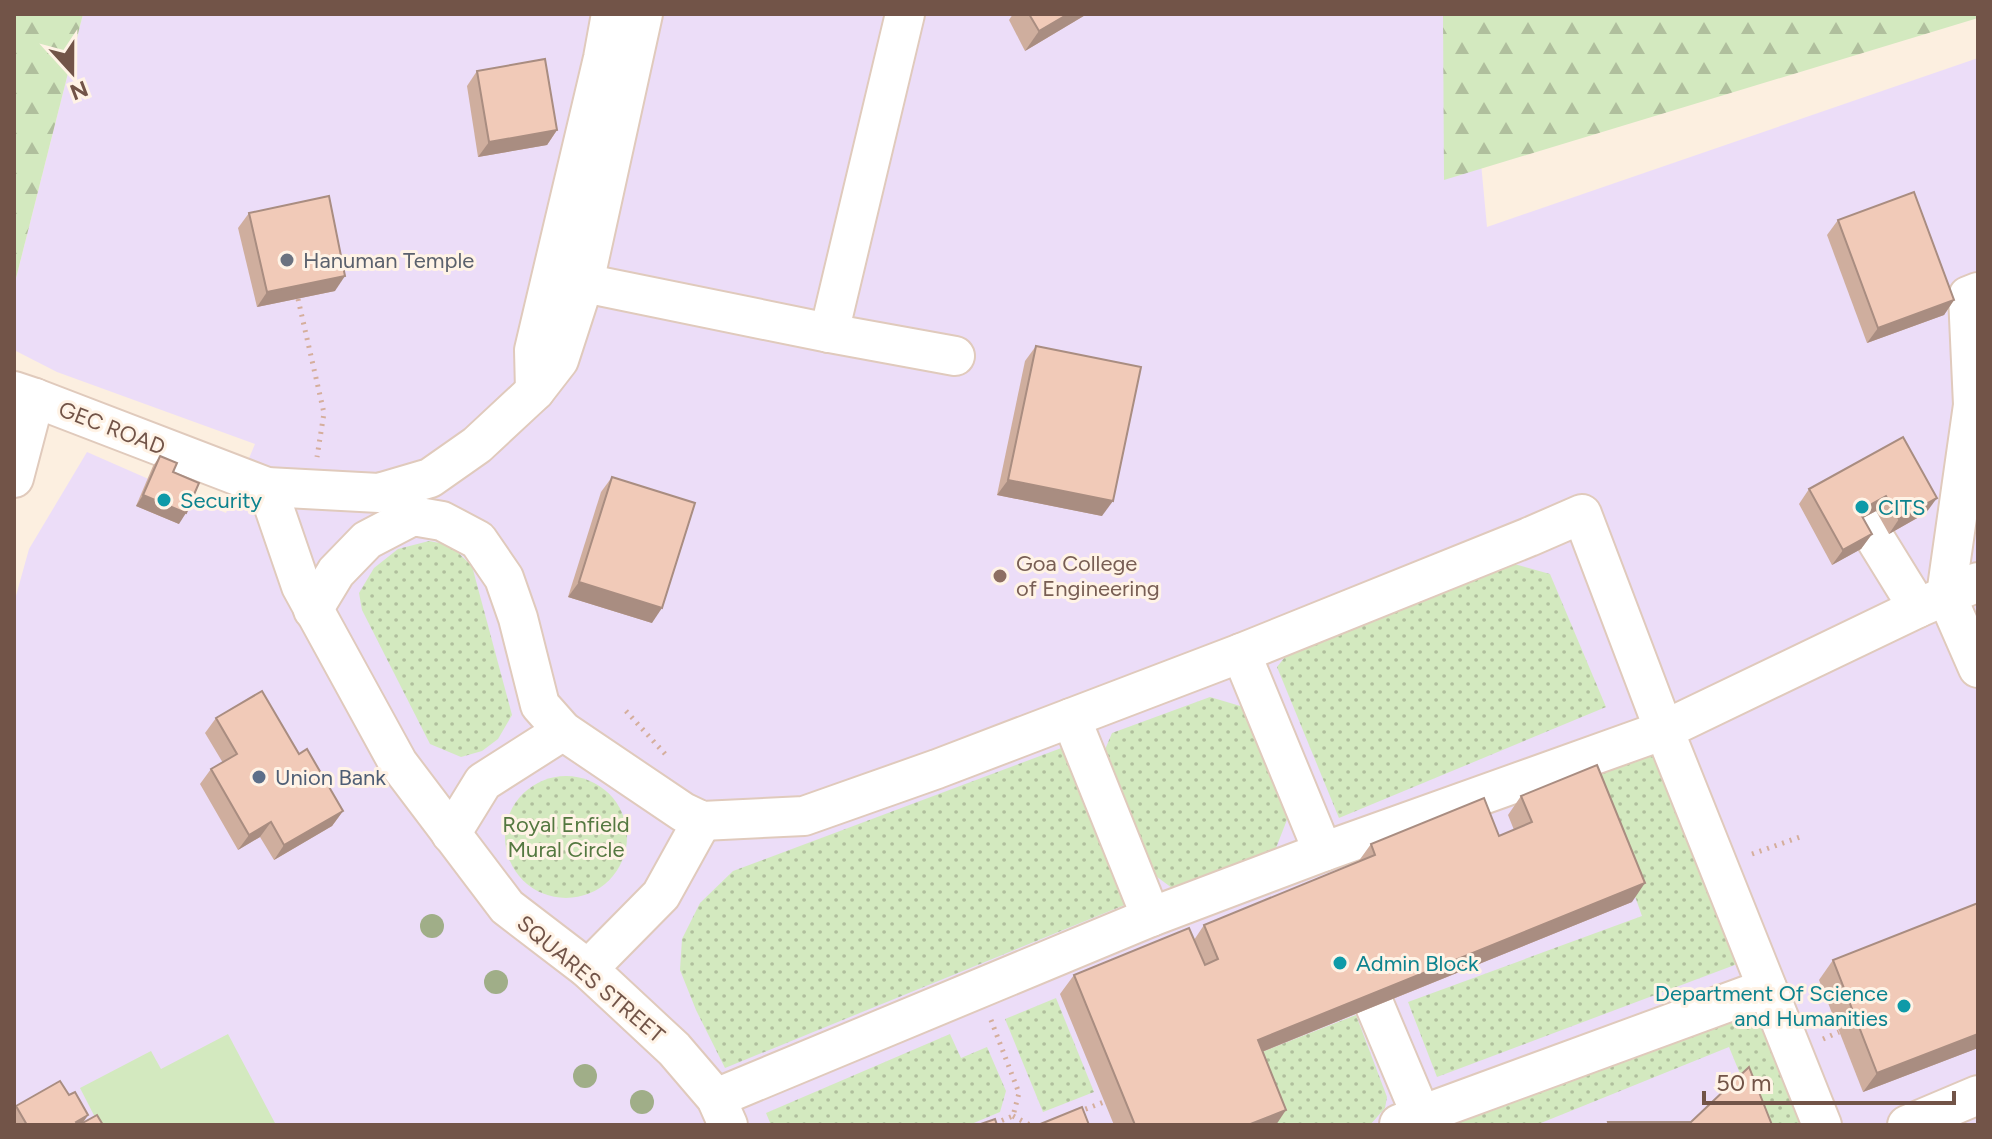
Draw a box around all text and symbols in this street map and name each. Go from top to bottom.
north arrow [32,32,112,112]
text: N [66,75,92,106]
place label: Hanuman Temple [303,247,474,274]
marker: Hanuman Temple [278,251,296,269]
street label: GEC ROAD [55,395,169,461]
place label: Security [180,487,263,514]
marker: Security [155,491,173,509]
place label: CITS [1878,494,1925,521]
marker: CITS [1853,498,1871,516]
place label: Goa College of Engineering [1016,550,1160,602]
marker: Goa College of Engineering [991,567,1009,585]
place label: Union Bank [275,764,386,791]
marker: Union Bank [250,768,268,786]
park label: Royal Enfield Mural Circle [502,811,630,863]
street label: SQUARES STREET [512,909,670,1049]
place label: Admin Block [1356,950,1479,977]
marker: Admin Block [1331,954,1349,972]
place label: Department Of Science and Humanities [1655,980,1888,1032]
marker: Department Of Science and Humanities [1895,997,1913,1015]
scale bar [1704,1055,1954,1105]
text: 50 m [1716,1068,1772,1097]

